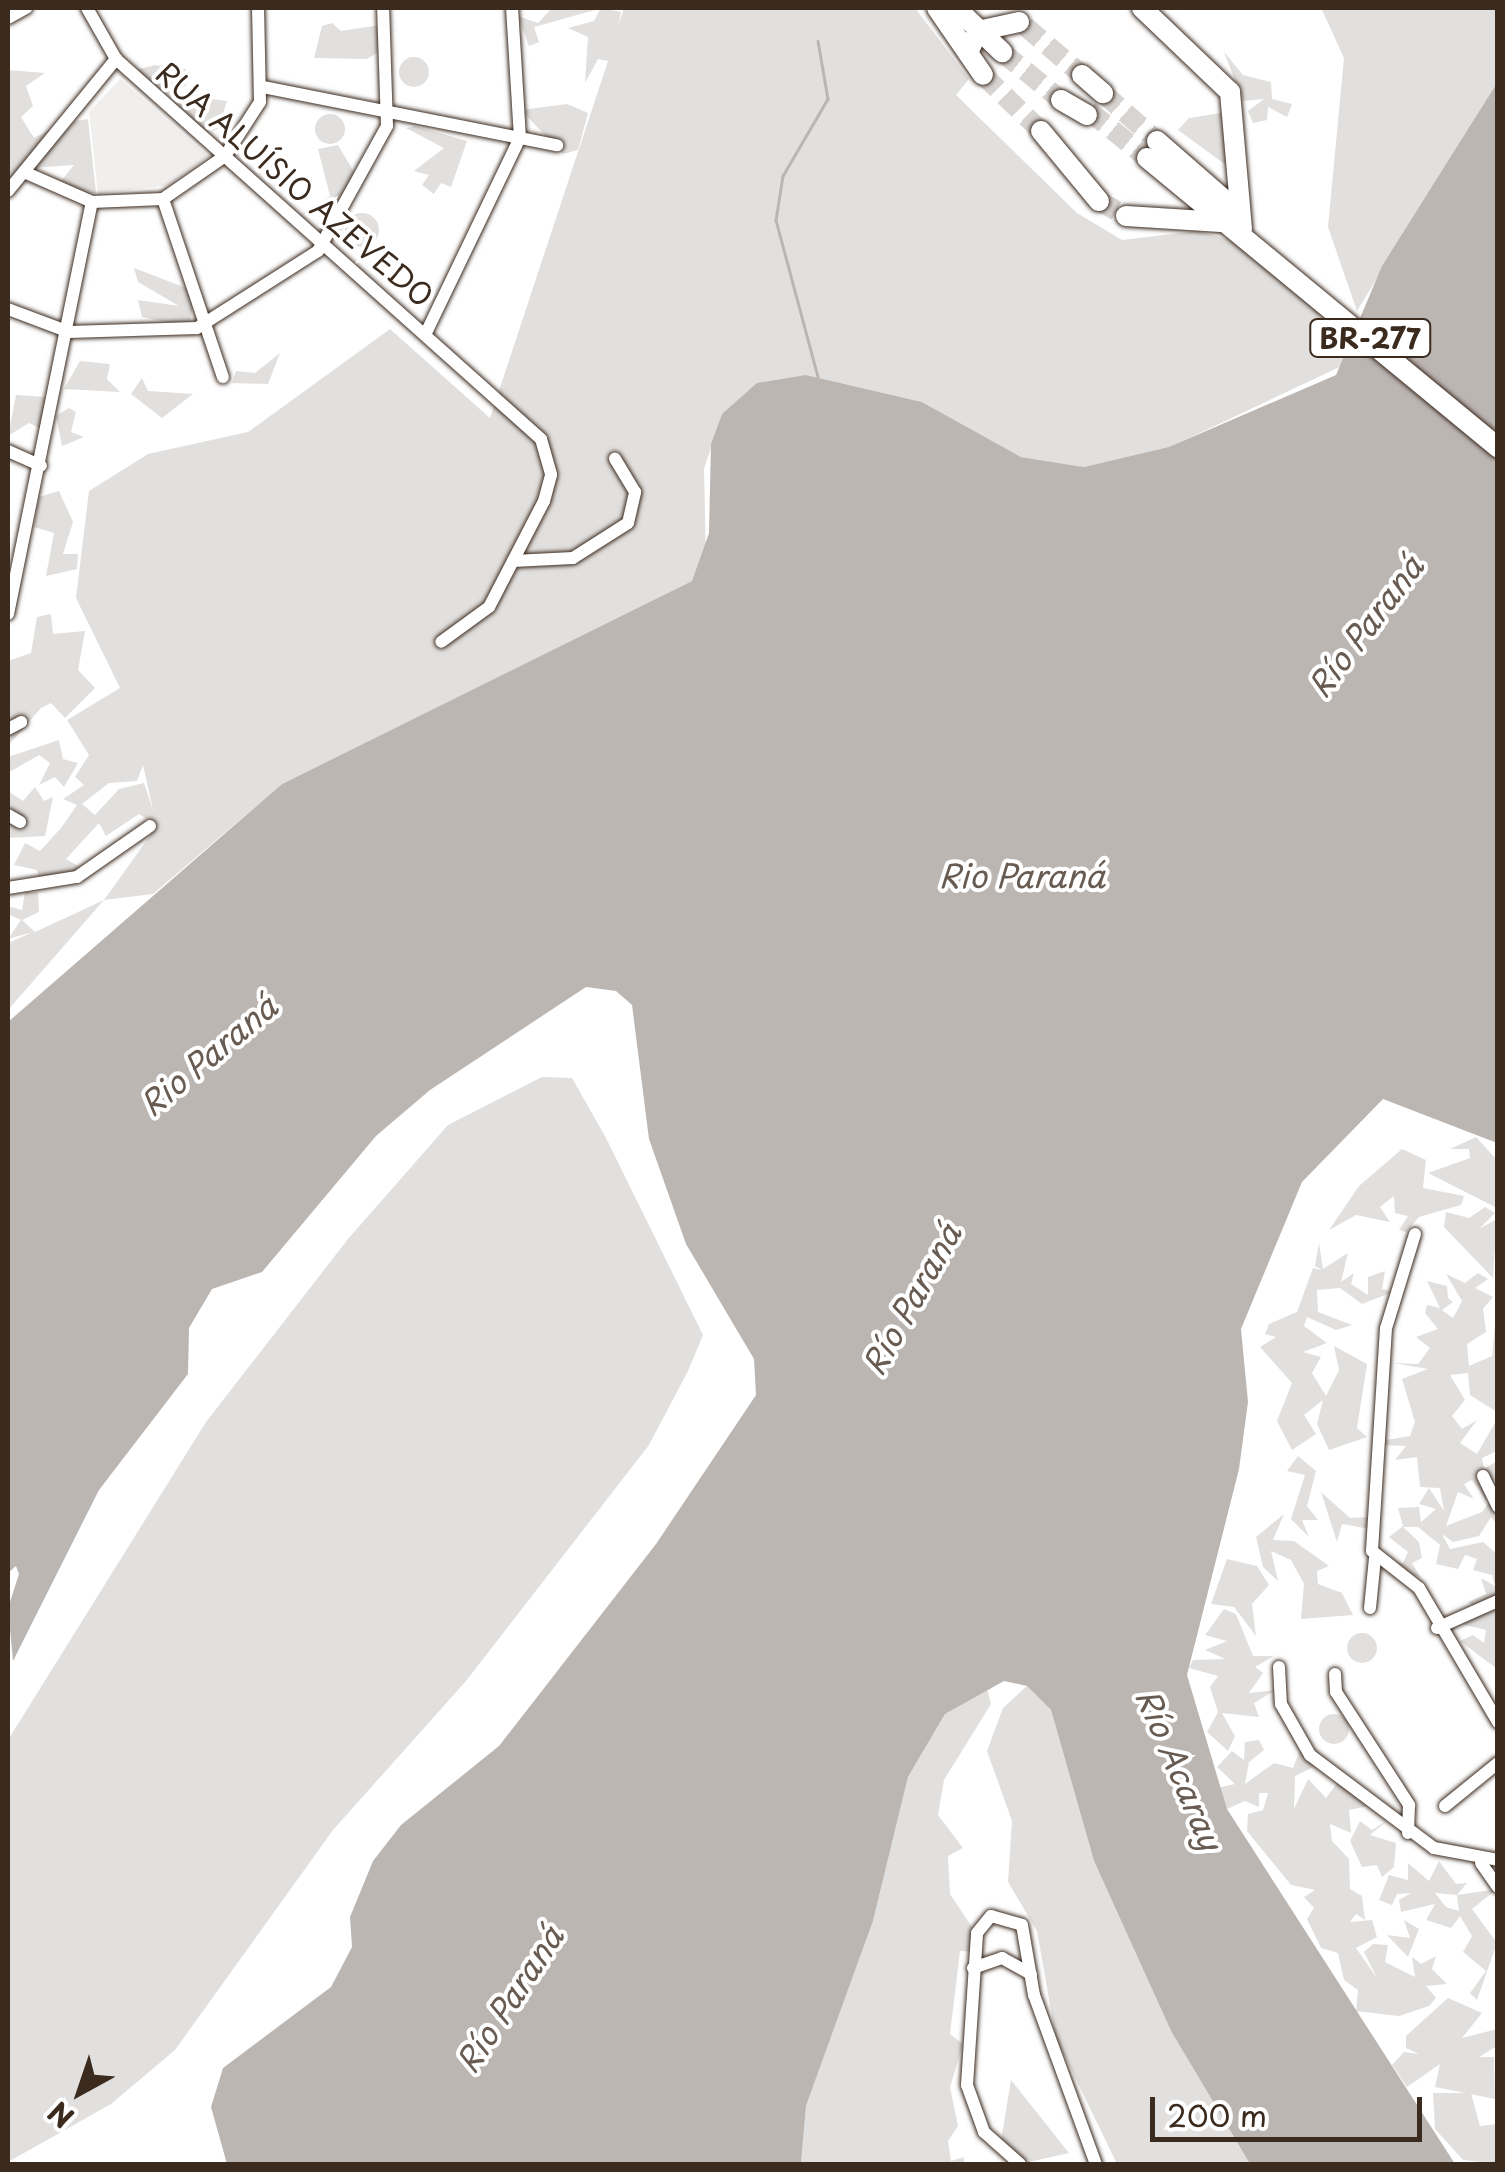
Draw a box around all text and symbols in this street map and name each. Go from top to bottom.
street label: RUA ALUÍSIO AZEVEDO [148,53,442,315]
road number: BR-277 [1308,315,1432,361]
water label: Río Paraná [1298,546,1432,706]
water label: Rio Paraná [937,856,1107,894]
water label: Rio Paraná [130,986,286,1124]
water label: Río Paraná [853,1215,969,1383]
water label: Río Acaray [1128,1682,1232,1856]
water label: Río Paraná [446,1917,572,2081]
north arrow [30,2042,130,2142]
scale bar [1155,2077,1428,2139]
text: N [38,2092,83,2139]
text: 200 m [1167,2092,1267,2137]

